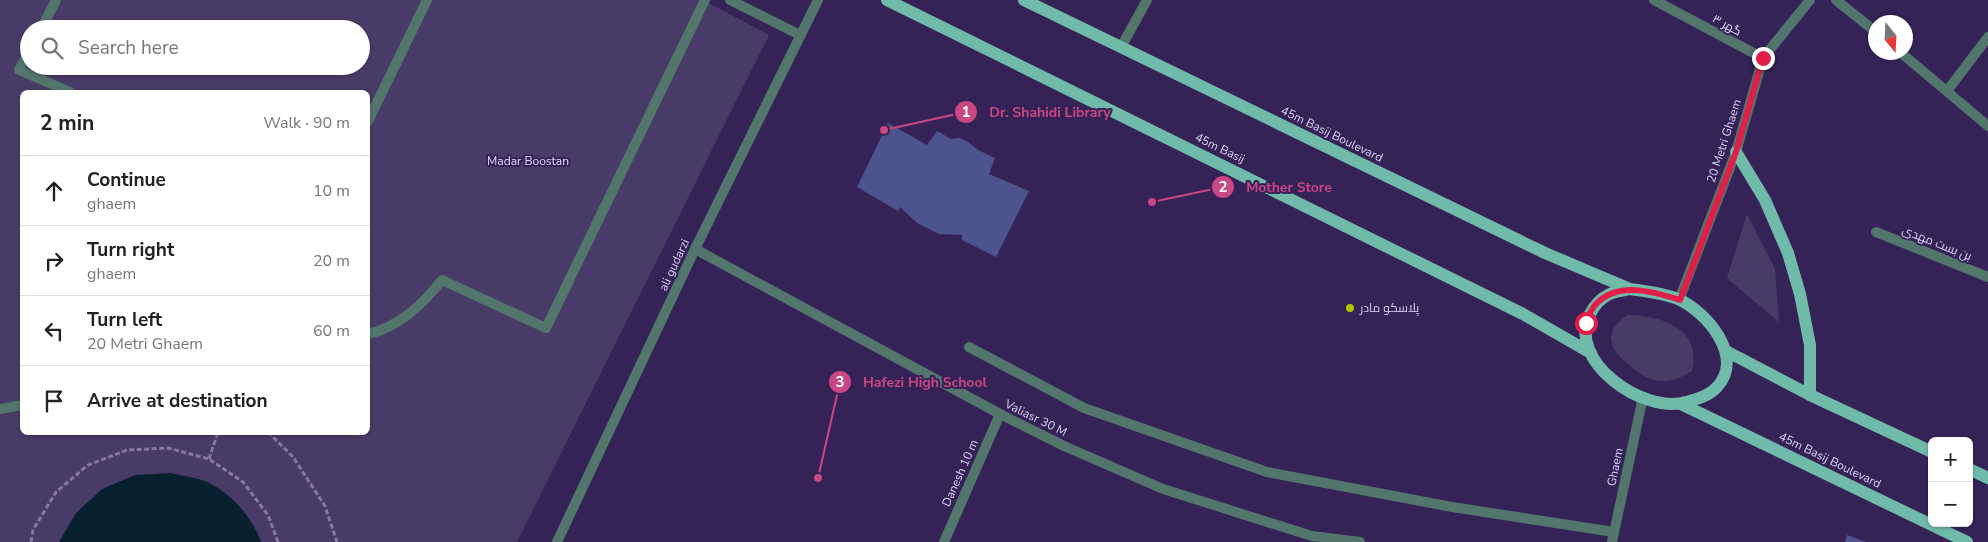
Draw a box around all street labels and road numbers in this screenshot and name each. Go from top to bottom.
street label: گهر ۳ [1710,11,1744,39]
street label: 20 Metri Ghaem [1703,97,1745,185]
street label: 45m Basij Boulevard [1278,102,1386,166]
street label: 45m Basij [1192,129,1248,167]
street label: بن بست مهدی [1900,222,1974,264]
street label: ali gudarzi [655,236,693,294]
street label: Valiasr 30 M [1001,396,1070,440]
street label: 45m Basij Boulevard [1776,428,1884,492]
street label: Danesh 10 m [938,437,982,509]
street label: Ghaem [1603,446,1627,488]

